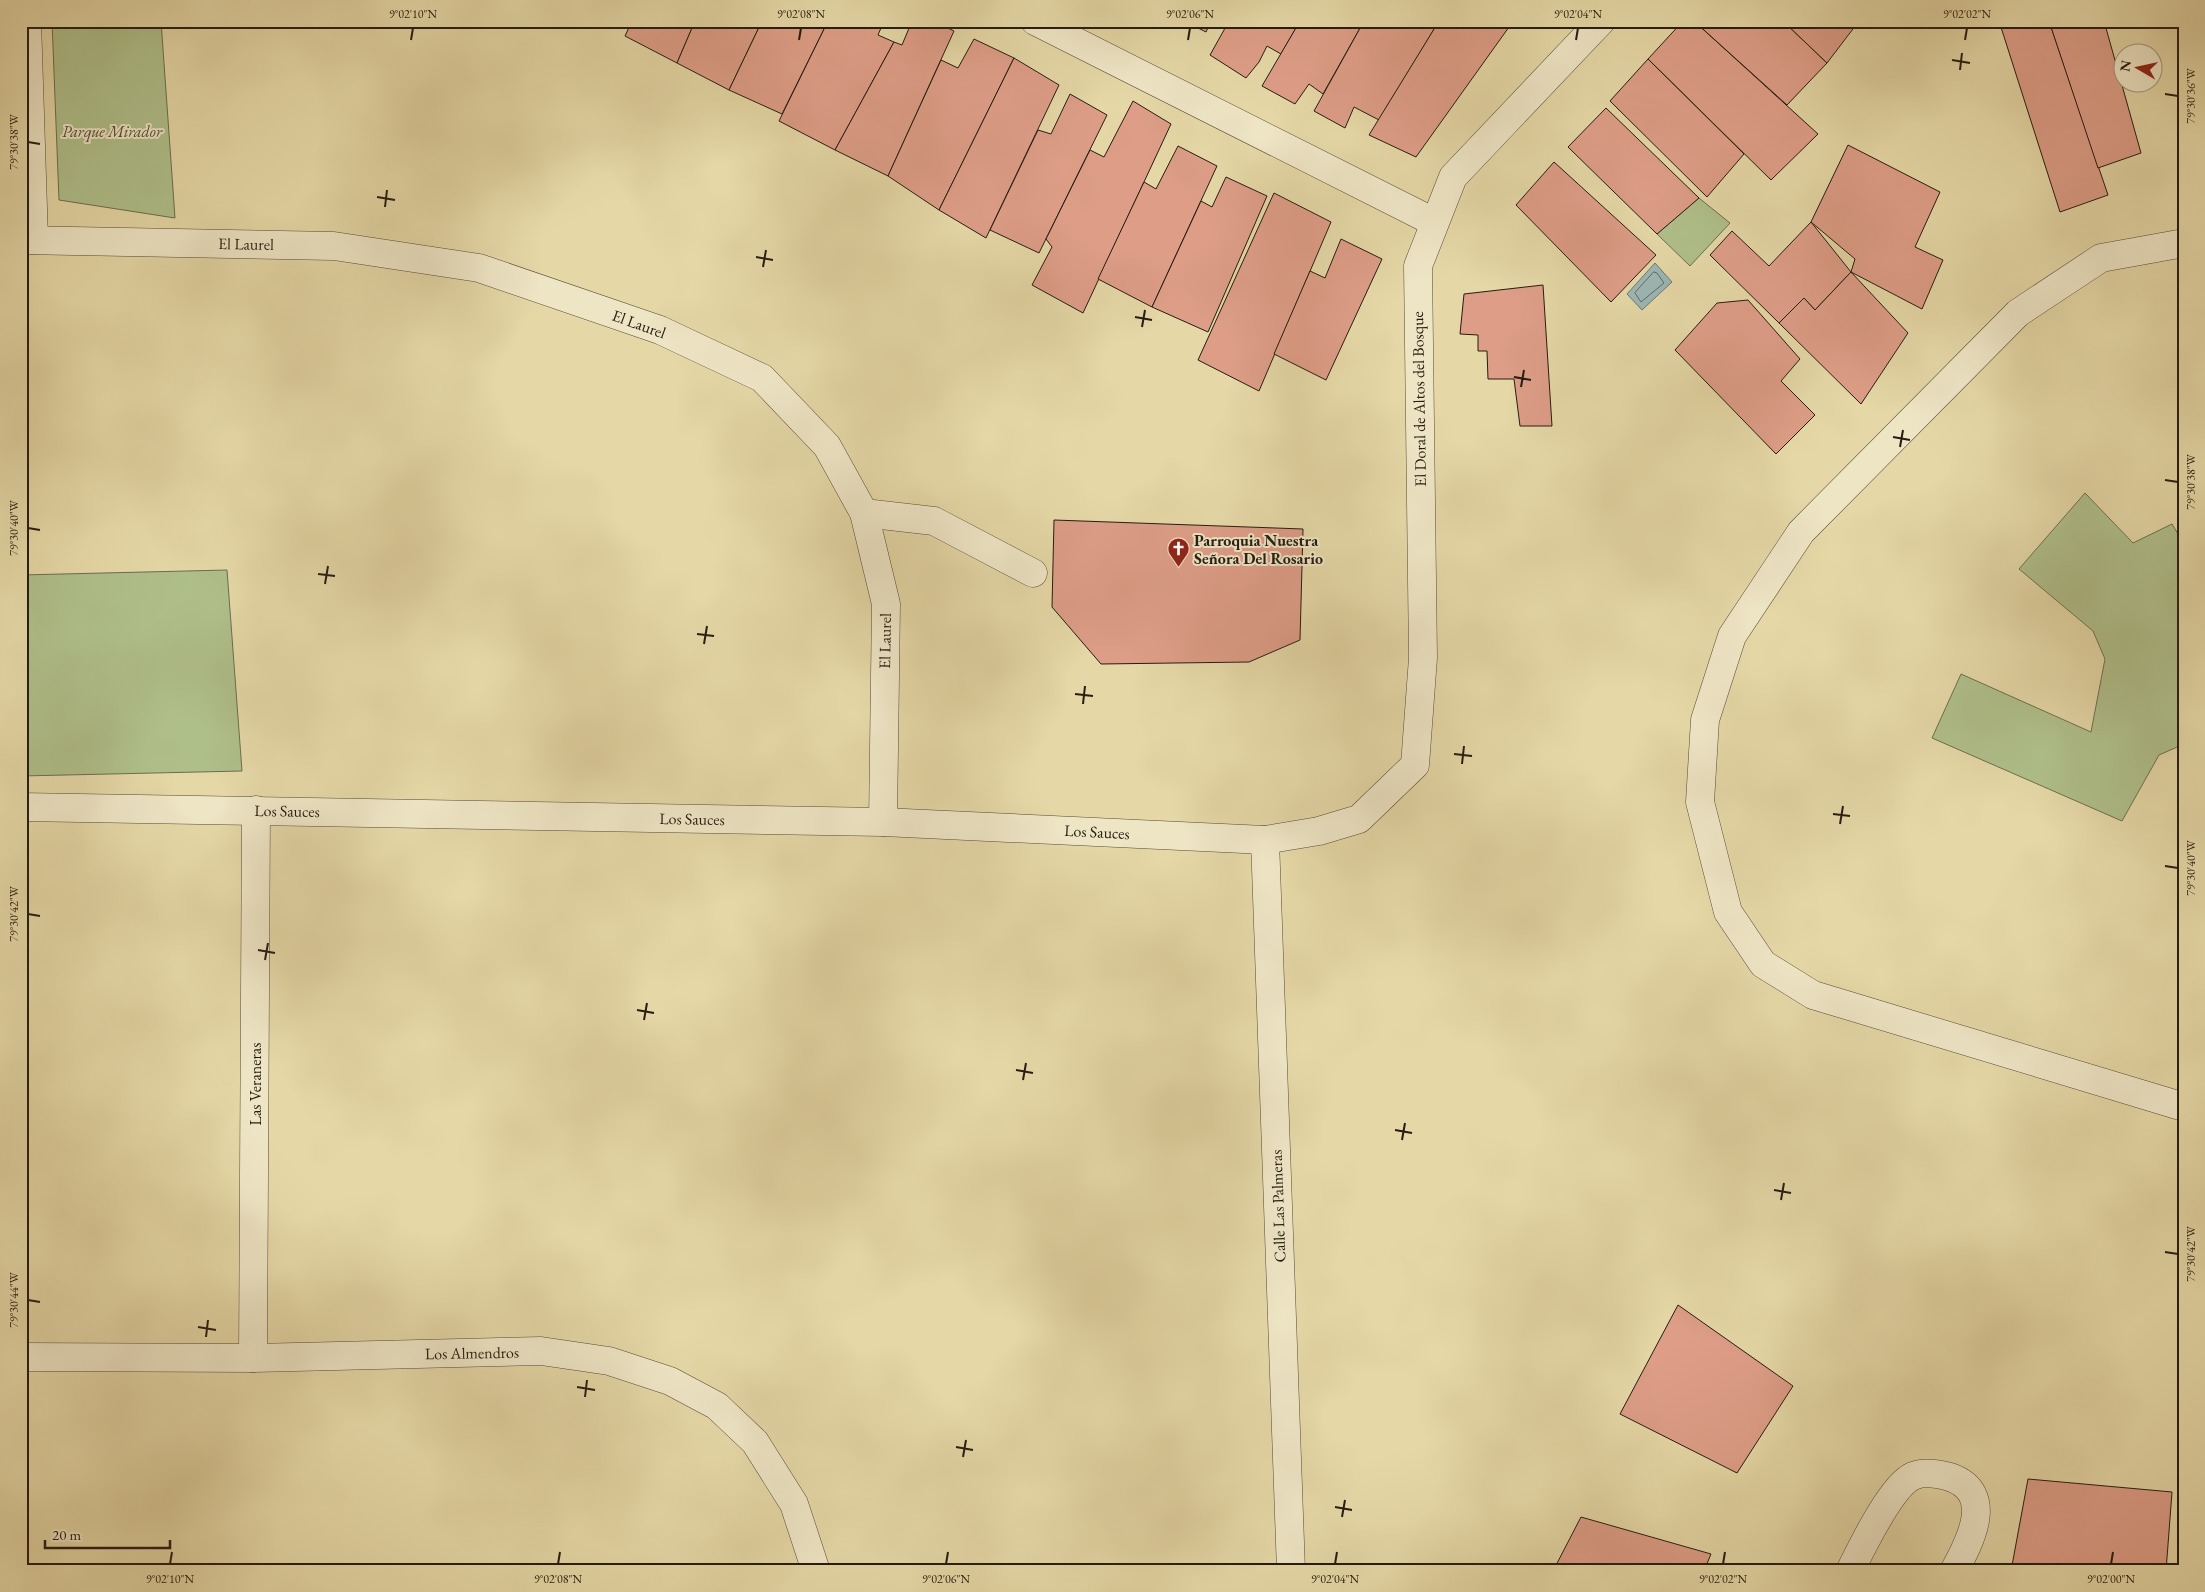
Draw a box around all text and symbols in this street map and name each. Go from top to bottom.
text: 9°02'10"N [389,6,438,22]
text: 9°02'08"N [777,6,826,22]
text: 9°02'06"N [1166,6,1215,22]
text: 9°02'04"N [1554,6,1603,22]
text: 9°02'02"N [1943,6,1992,22]
north arrow [2112,42,2162,92]
text: N [2115,58,2135,73]
text: 79°30'36"W [2183,67,2199,124]
text: 79°30'38"W [6,113,22,170]
park label: Parque Mirador [62,121,163,143]
street label: El Laurel [218,233,274,255]
street label: El Laurel [609,305,669,343]
street label: El Doral de Altos del Bosque [1407,311,1431,487]
text: 79°30'38"W [2183,453,2199,510]
text: 79°30'40"W [6,499,22,556]
place label: Parroquia Nuestra Señora Del Rosario [1194,530,1323,569]
church icon: Parroquia Nuestra Señora Del Rosario [1166,537,1190,568]
street label: El Laurel [874,613,896,669]
street label: Los Sauces [254,800,320,822]
street label: Los Sauces [659,808,725,830]
street label: Los Sauces [1064,820,1130,844]
text: 79°30'40"W [2183,839,2199,896]
text: 79°30'42"W [6,885,22,942]
street label: Las Veraneras [245,1043,266,1125]
street label: Calle Las Palmeras [1266,1149,1290,1263]
text: 79°30'42"W [2183,1225,2199,1282]
text: 79°30'44"W [6,1271,22,1328]
street label: Los Almendros [425,1342,519,1364]
scale bar [45,1517,170,1549]
text: 20 m [52,1525,81,1544]
text: 9°02'10"N [146,1571,195,1587]
text: 9°02'08"N [534,1571,583,1587]
text: 9°02'06"N [922,1571,971,1587]
text: 9°02'04"N [1311,1571,1360,1587]
text: 9°02'02"N [1699,1571,1748,1587]
text: 9°02'00"N [2087,1571,2136,1587]

